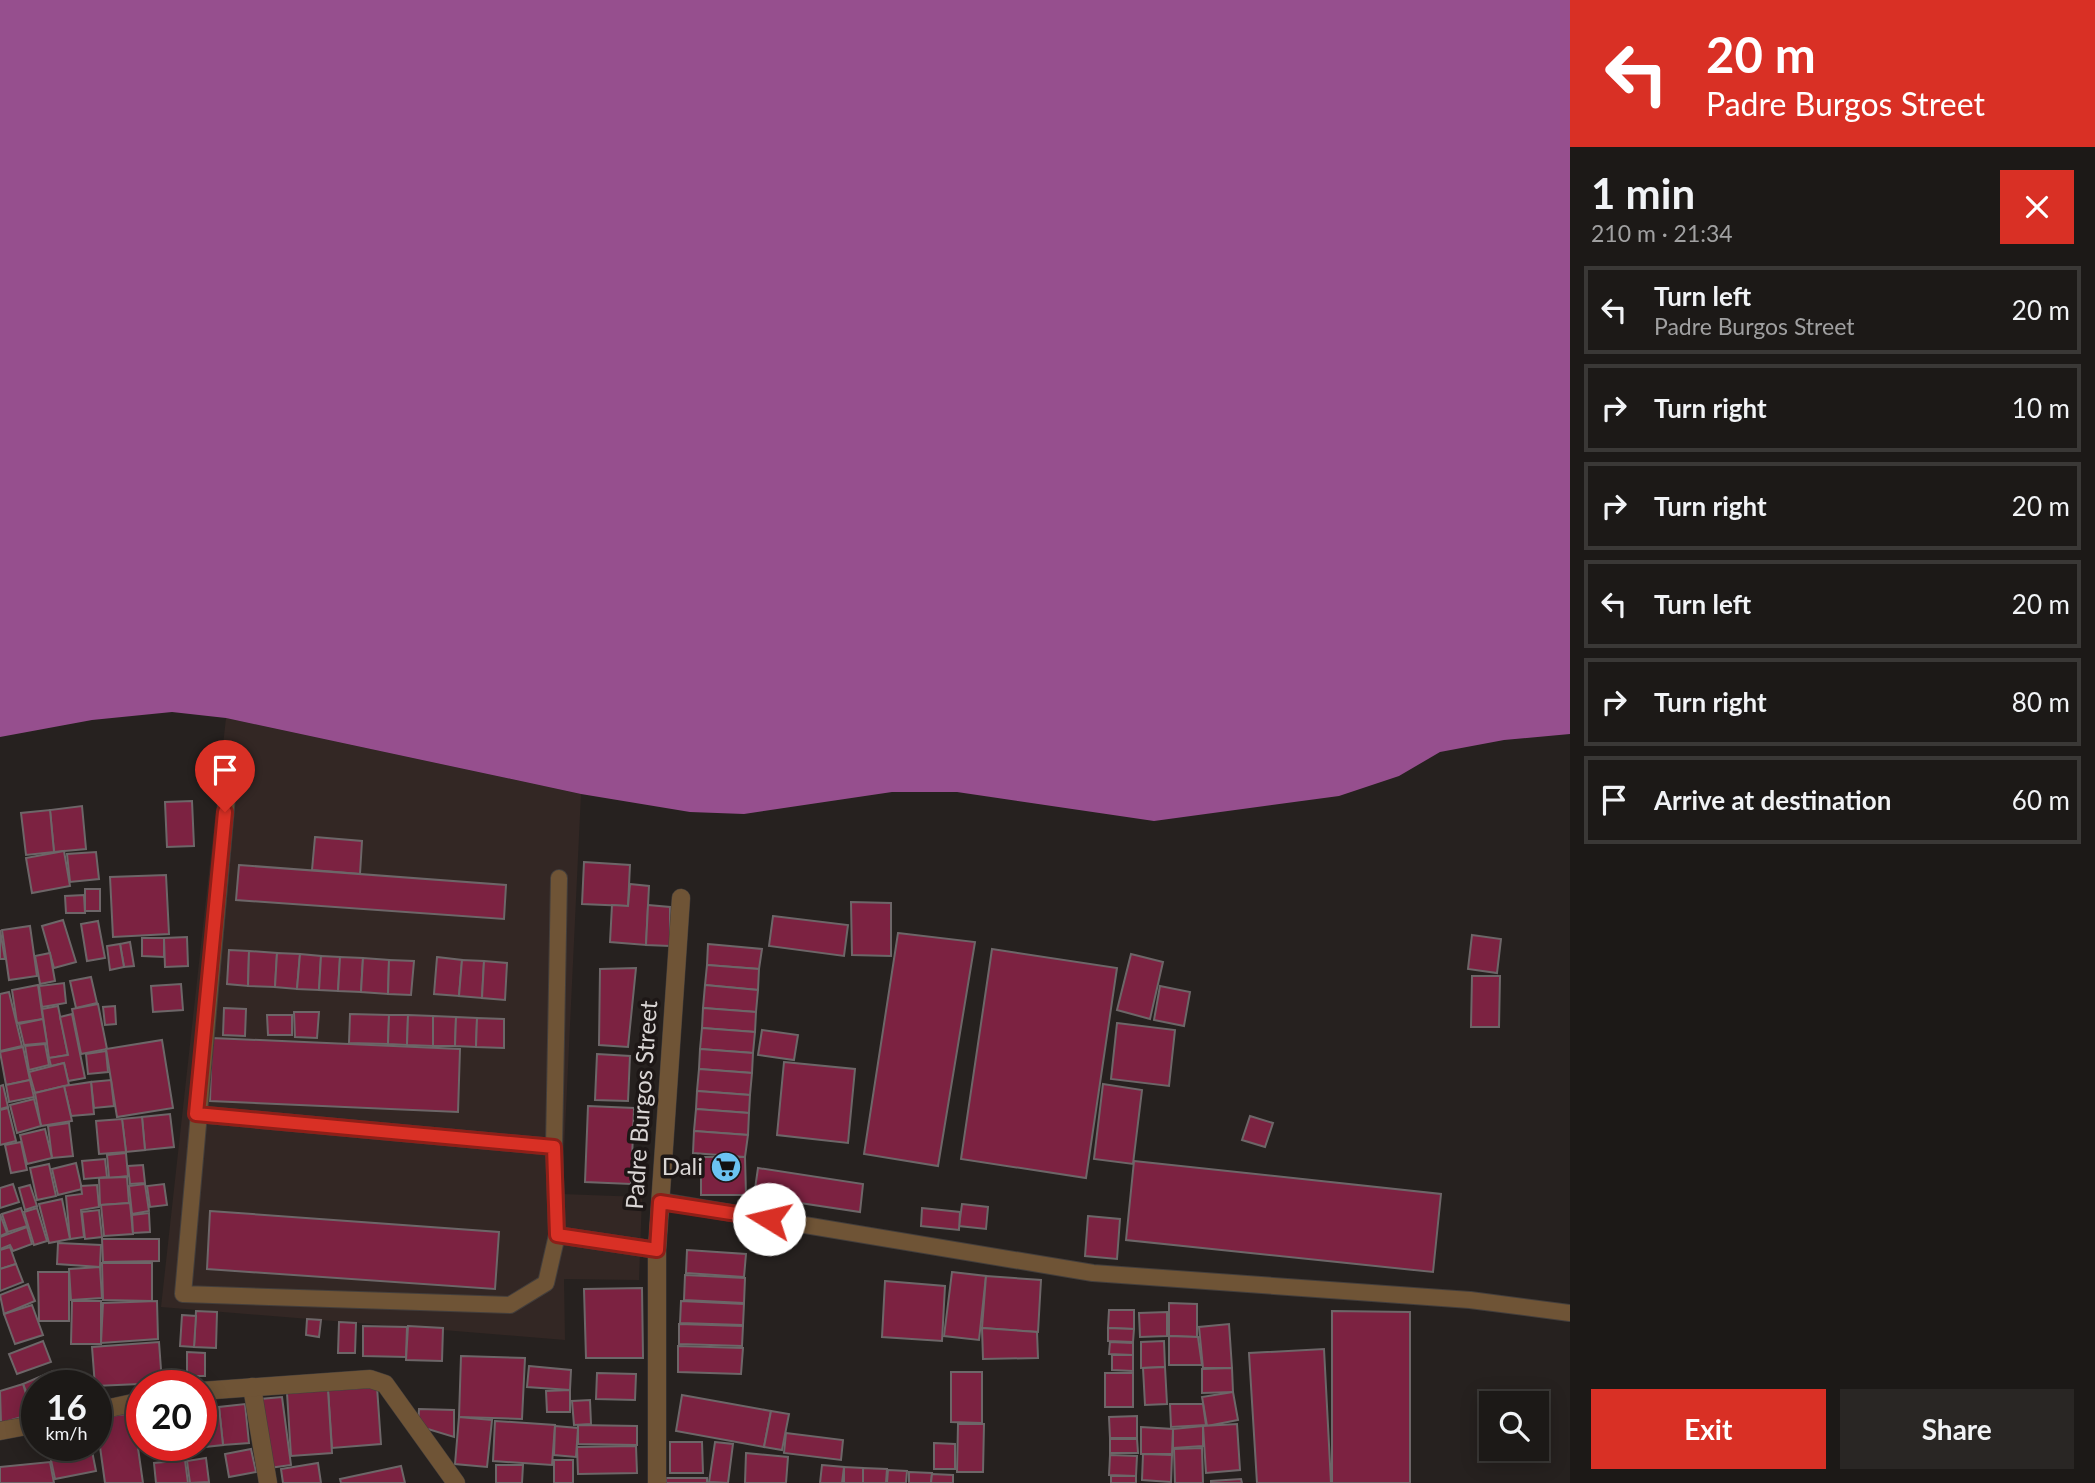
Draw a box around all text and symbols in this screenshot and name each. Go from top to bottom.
text: 20 m [1706,25,1816,83]
icon: left [1591,28,1682,119]
text: Padre Burgos Street [1706,84,1985,123]
text: 1 min [1591,168,1695,218]
button: close [2000,170,2074,244]
text: 210 m · 21:34 [1591,219,1733,247]
text: Turn left [1654,280,1751,312]
icon: left [1595,291,1633,329]
text: 20 m [2012,294,2070,326]
text: Padre Burgos Street [1654,312,1854,340]
icon: right [1595,389,1633,427]
text: Turn right [1654,392,1767,424]
text: 10 m [2012,392,2070,424]
icon: right [1595,487,1633,525]
text: Turn right [1654,490,1767,522]
text: 20 m [2012,490,2070,522]
icon: left [1595,585,1633,623]
text: Turn left [1654,588,1751,620]
text: 20 m [2012,588,2070,620]
icon: right [1595,683,1633,721]
text: Turn right [1654,686,1767,718]
text: 80 m [2012,686,2070,718]
pin [195,740,255,812]
icon: arrive [206,751,244,789]
icon: arrive [1595,781,1633,819]
text: Arrive at destination [1654,784,1891,816]
text: 60 m [2012,784,2070,816]
street label: Padre Burgos Street [619,999,662,1210]
supermarket icon: Dali [709,1150,743,1184]
place label: Dali [662,1151,703,1180]
position arrow [732,1182,806,1256]
speed limit sign: 20 [126,1370,217,1461]
text: 16 [46,1385,87,1427]
button: Exit [1591,1389,1826,1469]
button: Share [1840,1389,2074,1469]
map controls [1479,1391,1549,1461]
button: search [1479,1391,1549,1461]
text: km/h [45,1422,88,1444]

